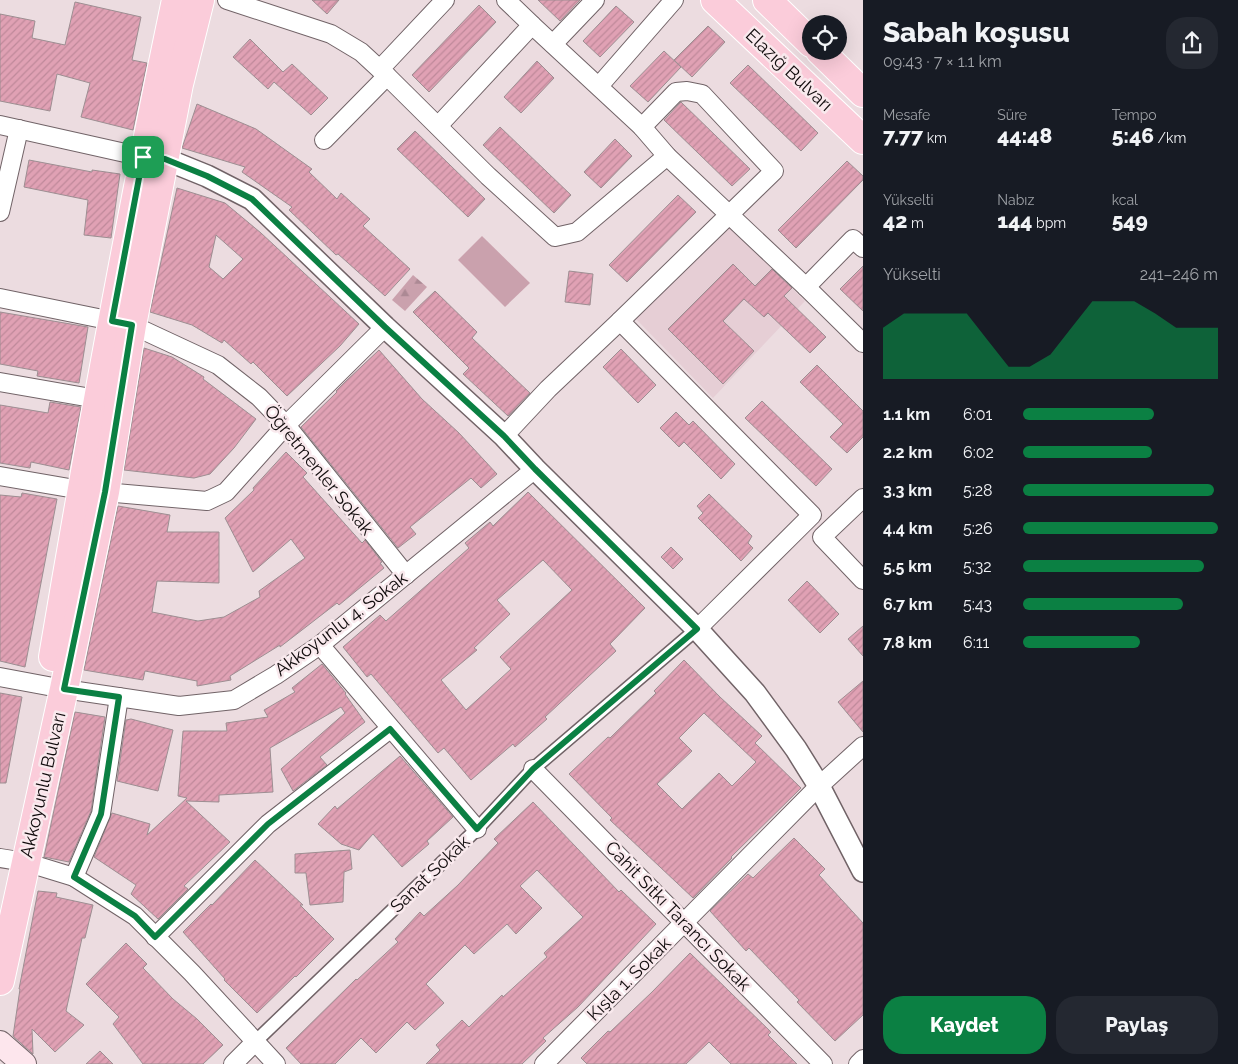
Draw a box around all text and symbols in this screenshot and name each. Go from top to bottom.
map controls [802,15,847,60]
button: locate [802,15,847,60]
text: Sabah koşusu [883,16,1070,49]
button: share [1166,17,1218,69]
street label: Elazığ Bulvarı [742,24,837,115]
text: 09:43 · 7 × 1.1 km [883,52,1002,71]
text: Mesafe [883,107,930,123]
text: Süre [997,107,1027,123]
text: Tempo [1112,107,1157,123]
text: 7.77 [883,123,923,148]
text: 44:48 [997,123,1052,148]
text: 5:46 [1112,123,1154,148]
text: km [923,130,947,146]
text: /km [1154,130,1186,146]
pin [122,136,164,178]
icon: arrive [129,143,157,171]
text: Yükselti [883,192,934,208]
text: Nabız [997,192,1034,208]
text: kcal [1112,192,1138,208]
text: 42 [883,208,907,233]
text: 144 [997,208,1032,233]
text: 549 [1112,208,1148,233]
text: m [907,215,924,231]
text: bpm [1032,215,1066,231]
text: Yükselti [883,265,941,284]
text: 241–246 m [1140,265,1218,284]
street label: Öğretmenler Sokak [260,400,379,539]
text: 1.1 km [883,405,930,424]
text: 6:01 [963,405,992,424]
text: 2.2 km [883,443,932,462]
text: 6:02 [963,443,994,462]
text: 3.3 km [883,481,932,500]
text: 5:28 [963,481,993,500]
text: 4.4 km [883,519,933,538]
text: 5:26 [963,519,993,538]
text: 5.5 km [883,557,932,576]
text: 5:32 [963,557,992,576]
street label: Akkoyunlu 4. Sokak [270,567,411,680]
text: 6.7 km [883,595,933,614]
text: 5:43 [963,595,992,614]
text: 7.8 km [883,633,932,652]
text: 6:11 [963,633,989,652]
street label: Akkoyunlu Bulvarı [16,710,69,860]
street label: Sanat Sokak [386,830,474,917]
street label: Cahit Sıtkı Tarancı Sokak [601,836,756,995]
street label: Kışla 1. Sokak [582,932,675,1025]
button: Kaydet [883,996,1046,1054]
button: Paylaş [1056,996,1218,1054]

